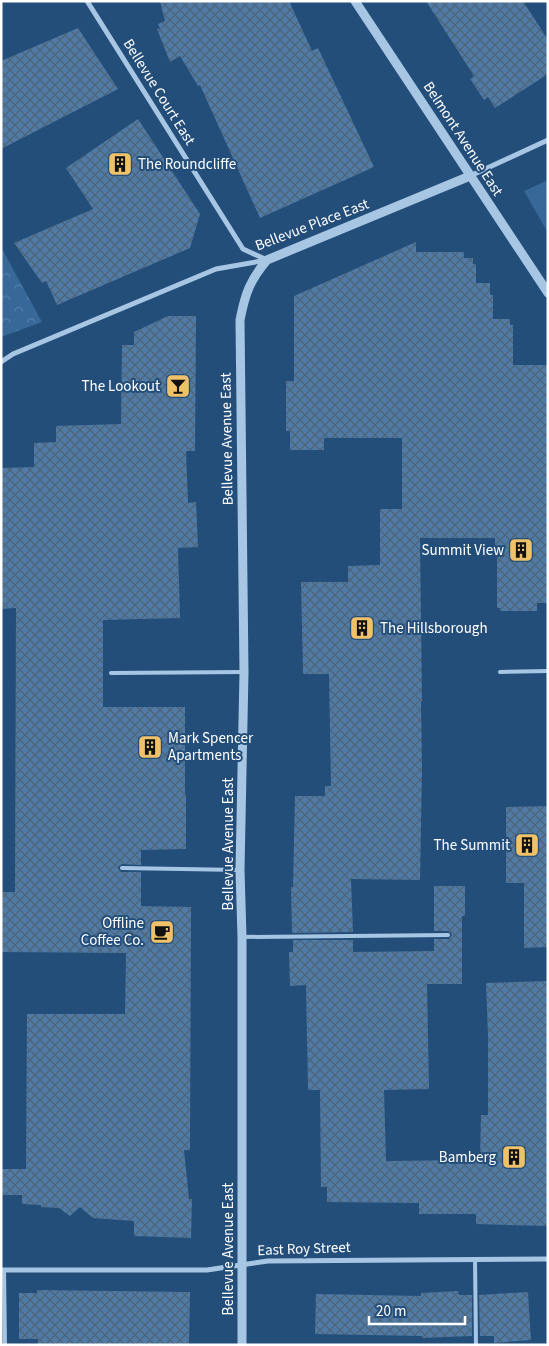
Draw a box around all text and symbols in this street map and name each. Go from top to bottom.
street label: Bellevue Court East [118,35,200,149]
street label: Belmont Avenue East [418,78,508,200]
building icon: The Roundcliffe [107,151,133,177]
place label: The Roundcliffe [138,154,236,175]
street label: Bellevue Place East [252,194,372,256]
street label: Bellevue Avenue East [215,372,239,506]
bar icon: The Lookout [165,373,191,399]
place label: The Lookout [81,376,160,397]
building icon: Summit View [508,537,534,563]
place label: Summit View [421,540,504,561]
building icon: The Hillsborough [349,615,375,641]
place label: The Hillsborough [380,618,488,639]
place label: Mark Spencer Apartments [168,728,254,766]
building icon: Mark Spencer Apartments [137,734,163,760]
street label: Bellevue Avenue East [218,778,239,910]
building icon: The Summit [514,832,540,858]
place label: The Summit [434,835,510,856]
place label: Offline Coffee Co. [81,913,144,951]
cafe icon: Offline Coffee Co. [149,919,175,945]
building icon: Bamberg [501,1144,527,1170]
place label: Bamberg [439,1147,496,1168]
street label: Bellevue Avenue East [218,1183,239,1315]
street label: East Roy Street [257,1237,351,1261]
scale bar [369,1294,465,1326]
text: 20 m [376,1301,406,1322]

